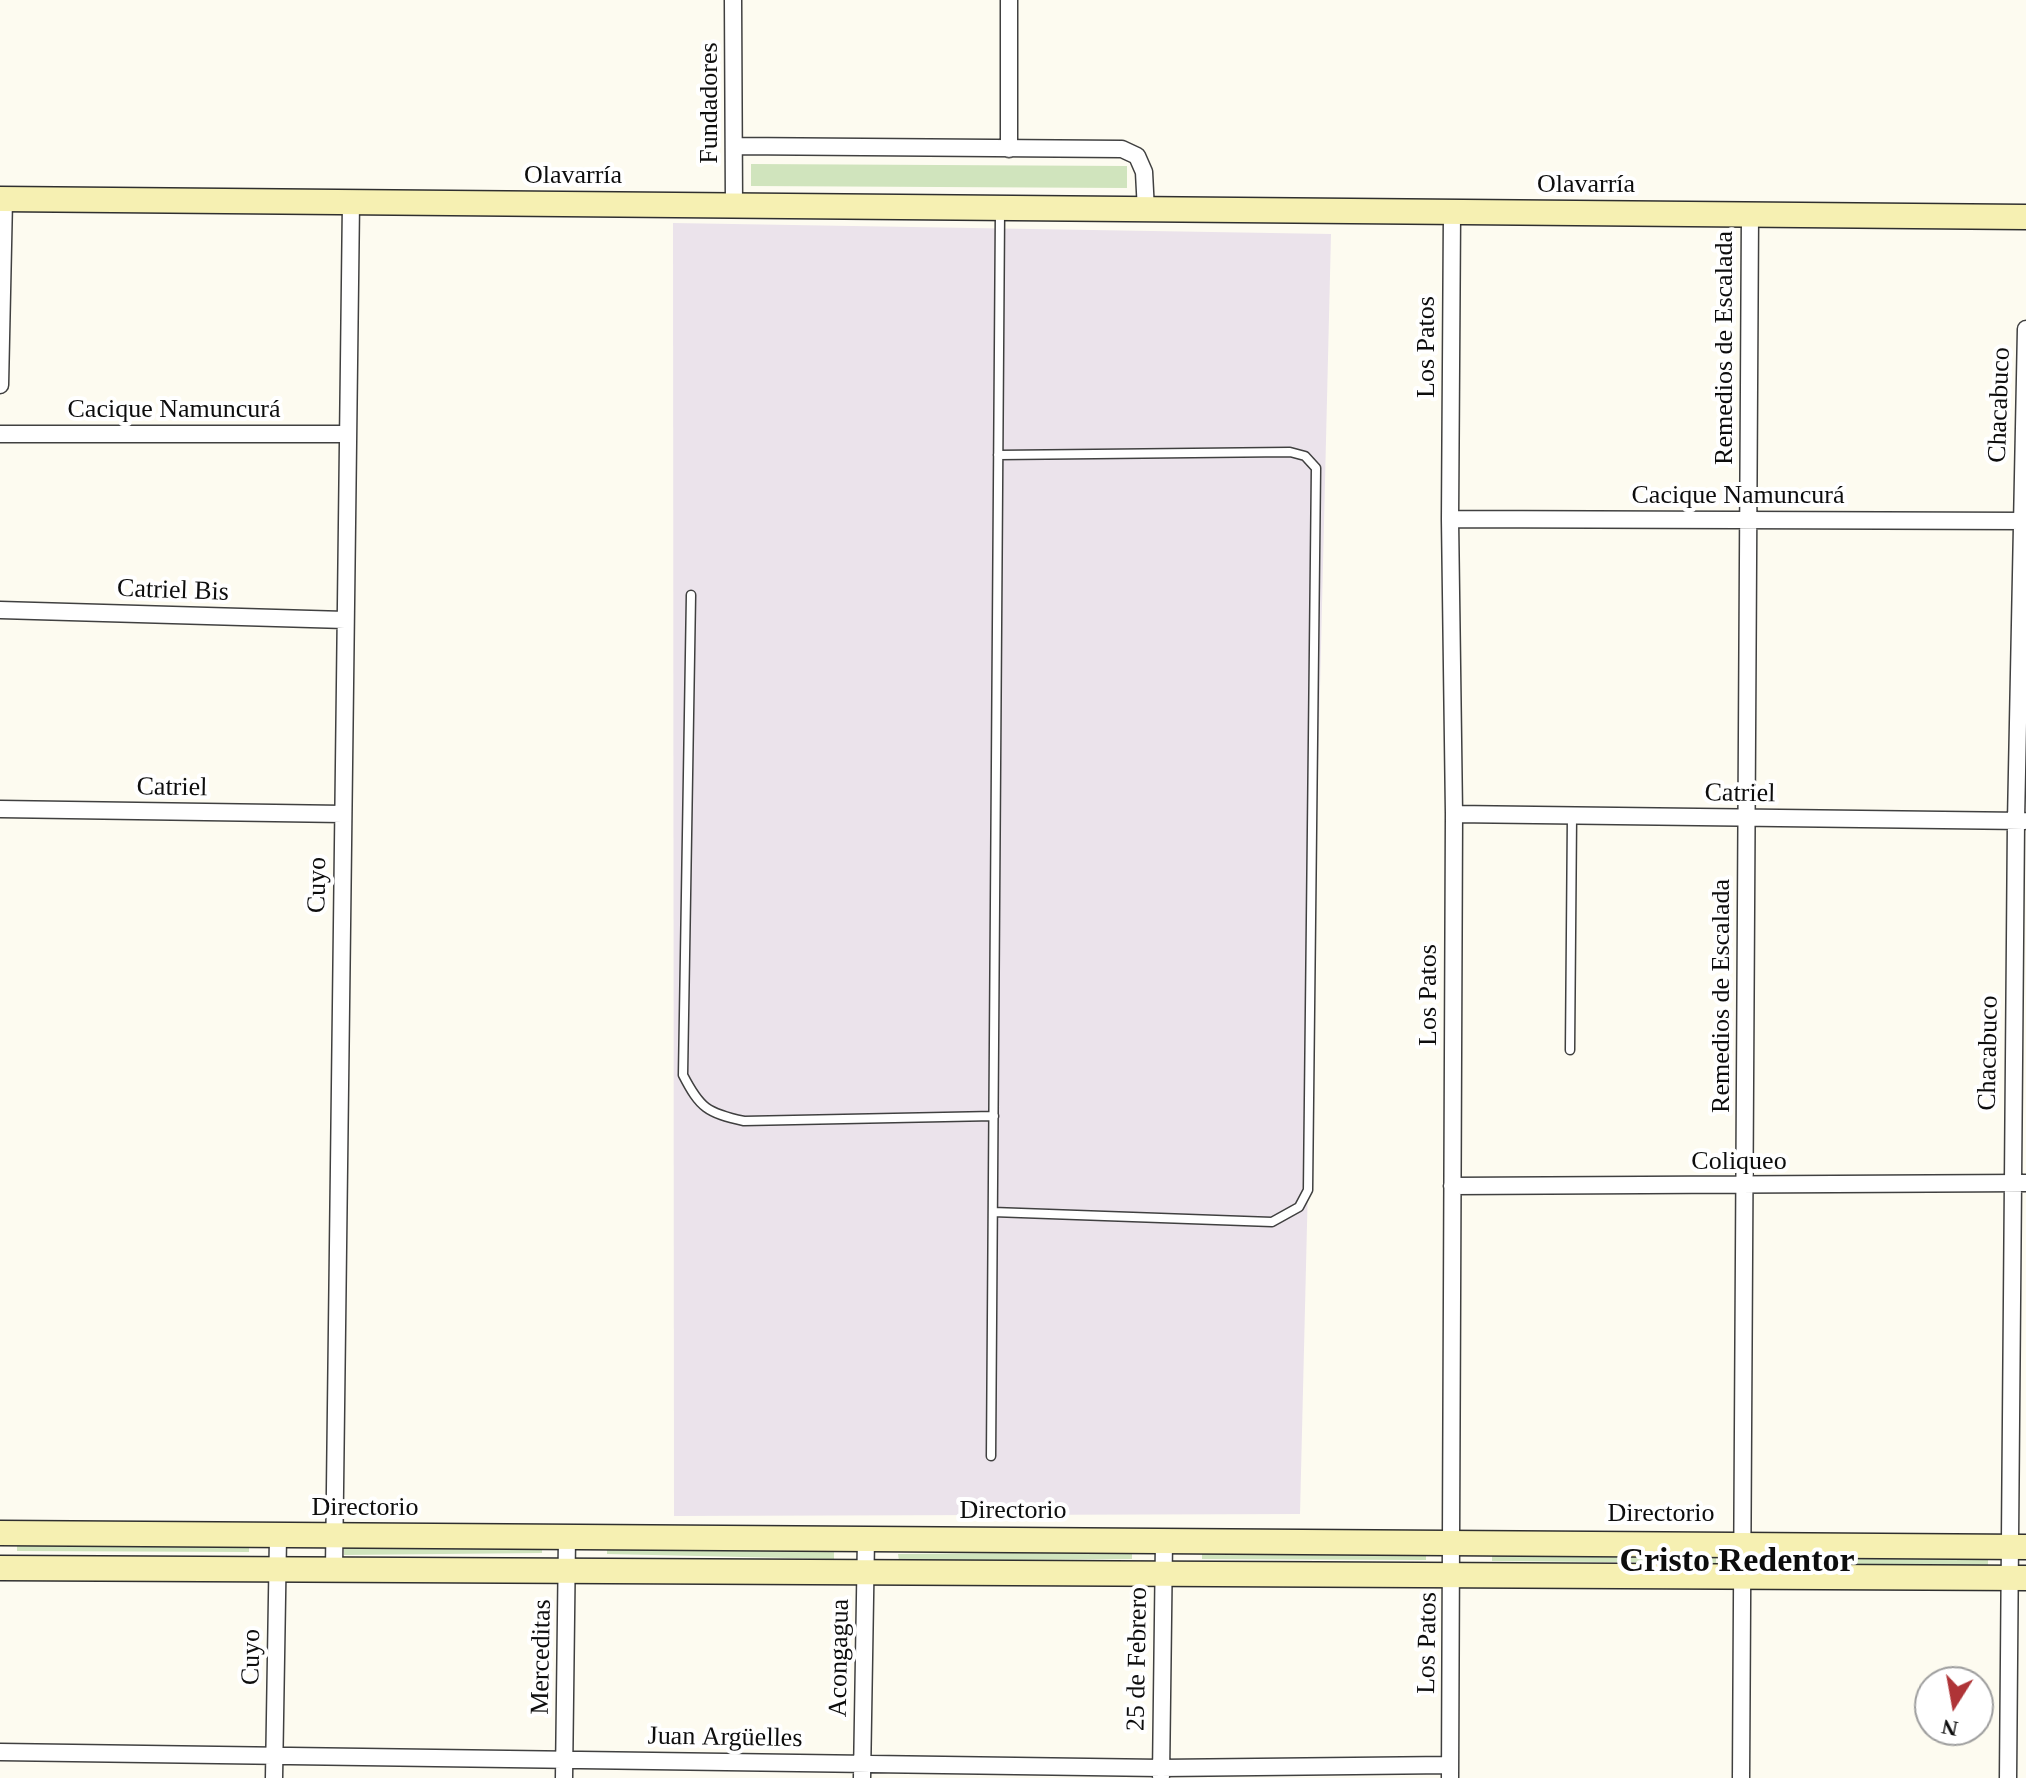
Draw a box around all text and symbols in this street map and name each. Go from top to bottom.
street label: Fundadores [694,42,726,164]
street label: Olavarría [524,160,622,192]
street label: Olavarría [1537,169,1635,201]
street label: Remedios de Escalada [1709,231,1741,465]
street label: Los Patos [1411,296,1443,398]
street label: Chacabuco [1982,347,2018,463]
street label: Cacique Namuncurá [68,394,280,426]
street label: Cacique Namuncurá [1632,480,1844,512]
street label: Catriel Bis [117,573,229,609]
street label: Catriel [136,772,208,804]
street label: Catriel [1704,778,1776,810]
street label: Cuyo [302,857,334,913]
street label: Remedios de Escalada [1706,879,1738,1113]
street label: Los Patos [1413,944,1445,1046]
street label: Chacabuco [1972,995,2006,1111]
street label: Coliqueo [1691,1146,1787,1178]
street label: Directorio [312,1492,418,1524]
street label: Directorio [960,1495,1066,1527]
street label: Directorio [1608,1498,1714,1530]
district label: Cristo Redentor [1619,1542,1855,1582]
street label: 25 de Febrero [1121,1587,1155,1731]
street label: Los Patos [1412,1592,1444,1694]
street label: Merceditas [525,1599,559,1715]
street label: Acongagua [823,1599,857,1717]
street label: Cuyo [236,1629,268,1685]
north arrow [1914,1666,1994,1746]
text: N [1940,1714,1960,1742]
street label: Juan Argüelles [647,1721,803,1755]

